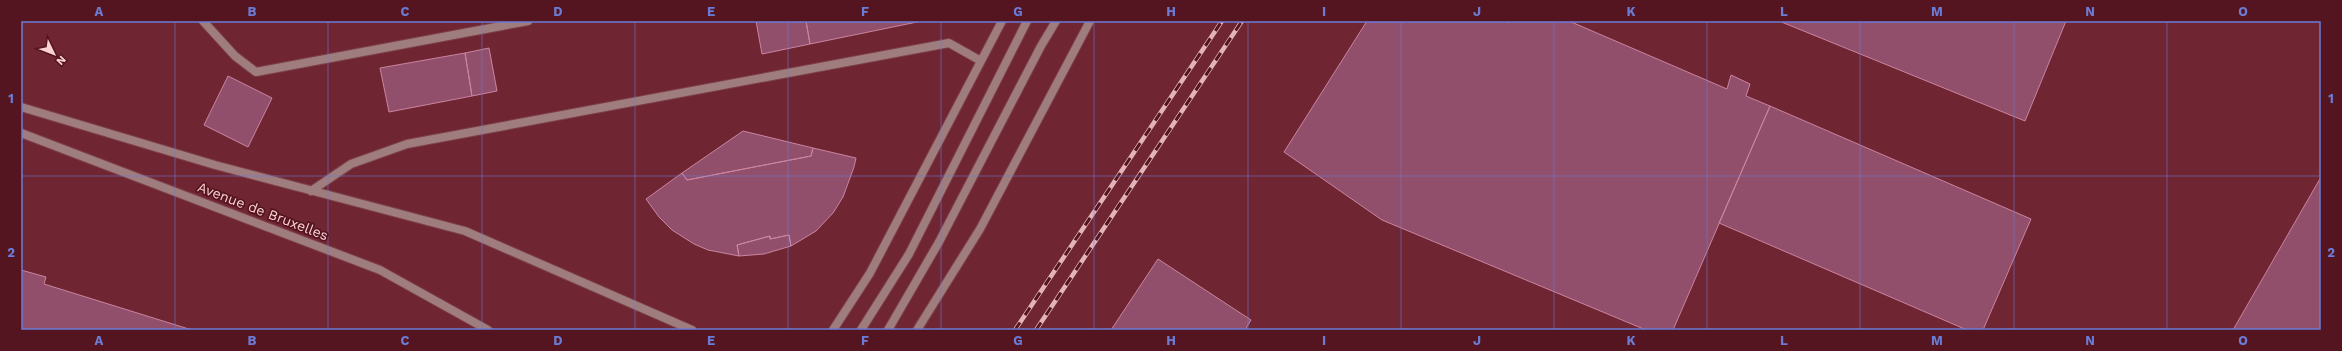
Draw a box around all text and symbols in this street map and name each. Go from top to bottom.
text: A [95,4,104,19]
text: B [248,4,257,19]
text: C [401,4,410,19]
text: D [553,4,563,19]
text: E [707,4,715,19]
text: F [861,4,869,19]
text: G [1013,4,1023,19]
text: H [1166,4,1176,19]
text: I [1322,4,1326,19]
text: J [1473,4,1481,19]
text: K [1626,4,1636,19]
text: L [1780,4,1788,19]
text: M [1931,4,1943,19]
text: N [2085,4,2095,19]
text: O [2238,4,2248,19]
north arrow [34,34,74,74]
text: N [53,53,68,68]
text: 1 [8,91,14,106]
text: 1 [2328,91,2334,106]
street label: Avenue de Bruxelles [195,179,331,243]
text: 2 [7,245,15,260]
text: 2 [2327,245,2335,260]
text: A [95,333,104,348]
text: B [248,333,257,348]
text: C [401,333,410,348]
text: D [553,333,563,348]
text: E [707,333,715,348]
text: F [861,333,869,348]
text: G [1013,333,1023,348]
text: H [1166,333,1176,348]
text: I [1322,333,1326,348]
text: J [1473,333,1481,348]
text: K [1626,333,1636,348]
text: L [1780,333,1788,348]
text: M [1931,333,1943,348]
text: N [2085,333,2095,348]
text: O [2238,333,2248,348]

